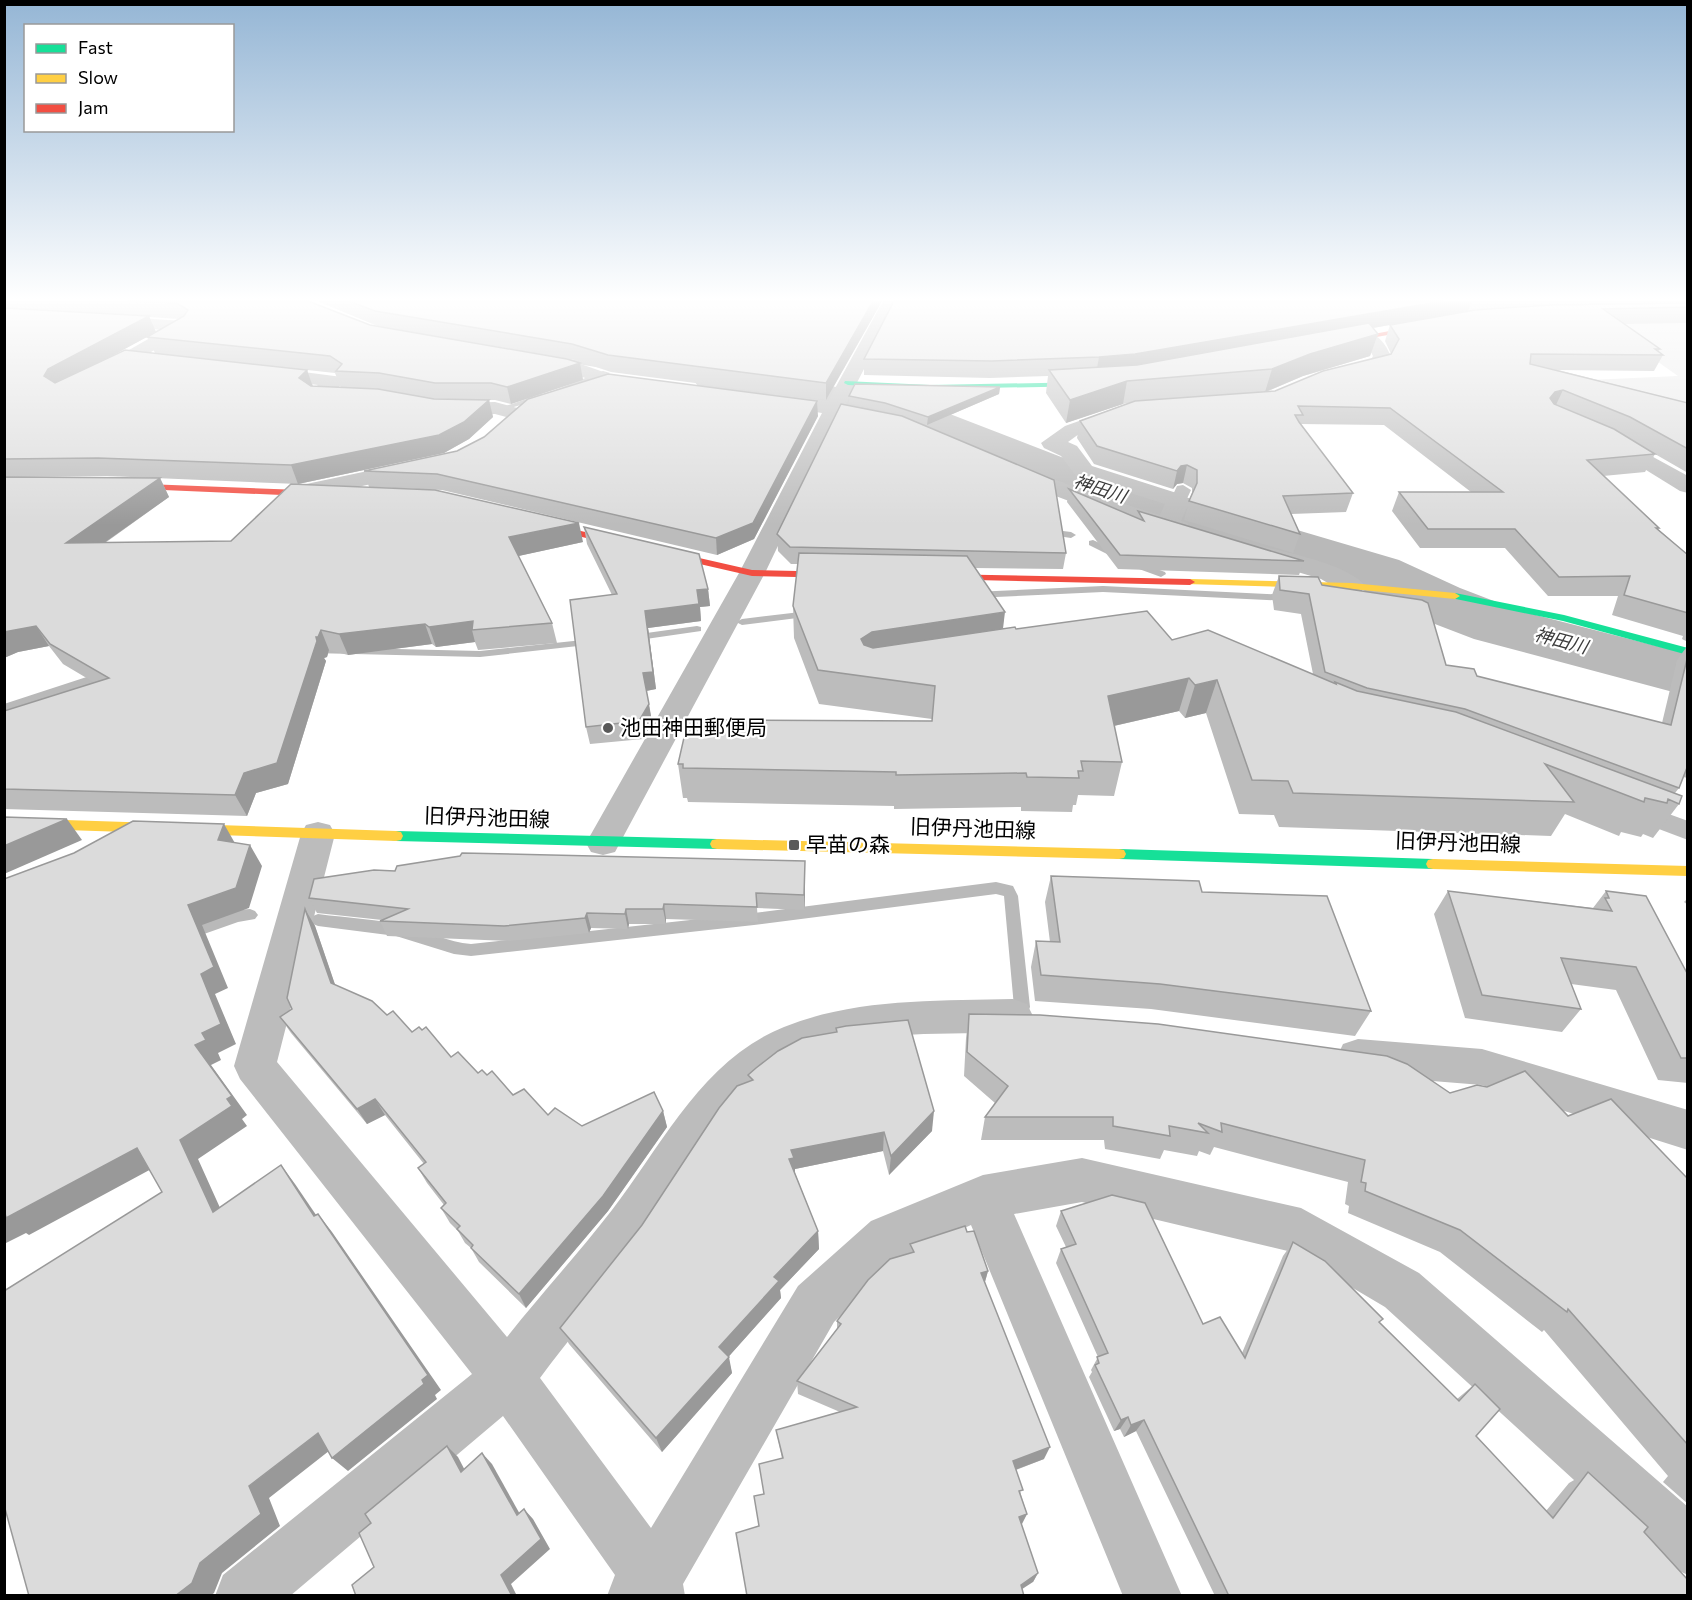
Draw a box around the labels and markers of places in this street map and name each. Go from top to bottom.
place label: 池田神田郵便局 [620,714,767,739]
marker: 池田神田郵便局 [601,721,615,735]
place label: 早苗の森 [806,831,890,856]
marker: 早苗の森 [787,838,801,852]

